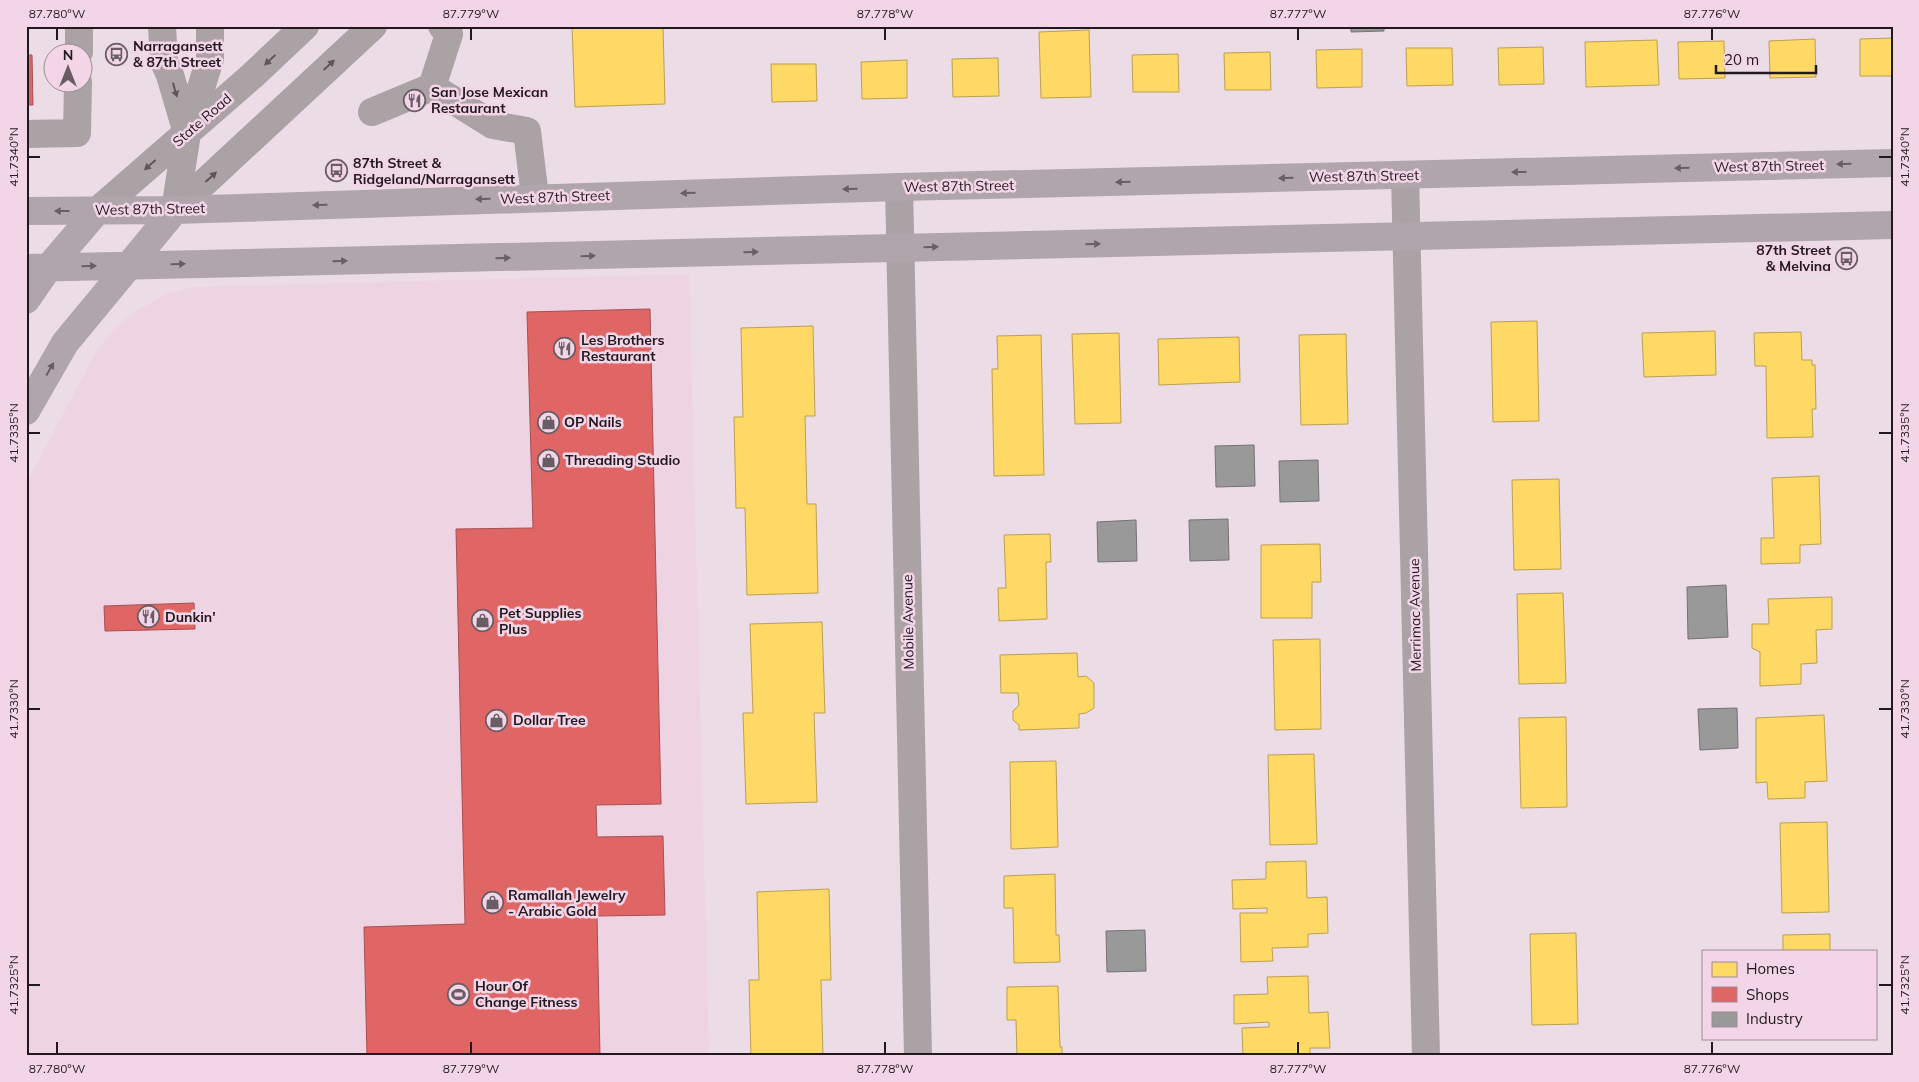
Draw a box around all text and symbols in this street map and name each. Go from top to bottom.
text: 87.780°W [29,6,85,21]
text: 87.779°W [443,6,499,21]
text: 87.778°W [857,6,913,21]
text: 87.777°W [1270,6,1326,21]
text: 87.776°W [1684,6,1740,21]
place label: Narragansett & 87th Street [133,37,223,71]
north arrow [42,42,92,92]
bus stop icon: Narragansett & 87th Street [105,42,129,66]
scale bar [1716,42,1816,74]
text: N [63,46,73,64]
text: 20 m [1724,50,1759,69]
one-way arrow [264,54,276,66]
one-way arrow [323,59,335,71]
one-way arrow [171,83,179,98]
place label: San Jose Mexican Restaurant [431,83,548,117]
restaurant icon: San Jose Mexican Restaurant [403,88,427,112]
street label: State Road [169,89,235,151]
text: 41.7340°N [6,127,21,187]
text: 41.7340°N [1897,127,1912,187]
place label: 87th Street & Ridgeland/Narragansett [353,154,516,188]
street label: West 87th Street [1714,156,1824,176]
one-way arrow [144,159,157,170]
bus stop icon: 87th Street & Ridgeland/Narragansett [325,159,349,183]
one-way arrow [1836,161,1852,169]
one-way arrow [1673,164,1689,172]
street label: West 87th Street [1309,166,1419,186]
one-way arrow [1511,168,1527,176]
one-way arrow [204,171,216,183]
one-way arrow [1278,174,1294,182]
street label: West 87th Street [904,176,1014,196]
one-way arrow [1115,178,1131,186]
one-way arrow [842,185,858,193]
street label: West 87th Street [500,186,610,208]
one-way arrow [680,190,696,198]
one-way arrow [475,195,491,203]
street label: West 87th Street [95,199,205,219]
one-way arrow [312,201,328,209]
one-way arrow [53,207,69,215]
one-way arrow [1085,240,1101,248]
place label: 87th Street & Melvina [1756,241,1832,275]
one-way arrow [923,243,939,251]
bus stop icon: 87th Street & Melvina [1835,246,1859,270]
one-way arrow [743,248,759,256]
one-way arrow [581,252,597,260]
one-way arrow [495,254,511,262]
one-way arrow [332,257,348,265]
one-way arrow [170,260,186,268]
one-way arrow [81,262,97,270]
place label: Les Brothers Restaurant [581,331,664,365]
restaurant icon: Les Brothers Restaurant [553,336,577,360]
one-way arrow [46,362,55,375]
text: 41.7335°N [6,403,21,463]
text: 41.7335°N [1897,403,1912,463]
shop icon: OP Nails [536,410,560,434]
place label: OP Nails [564,413,622,431]
shop icon: Threading Studio [537,448,561,472]
place label: Threading Studio [565,451,680,469]
street label: Merrimac Avenue [1405,558,1425,672]
street label: Mobile Avenue [898,574,918,670]
place label: Pet Supplies Plus [499,604,582,638]
restaurant icon: Dunkin' [137,605,161,629]
place label: Dunkin' [165,608,216,626]
shop icon: Pet Supplies Plus [471,609,495,633]
text: 41.7330°N [6,679,21,739]
text: 41.7330°N [1897,679,1912,739]
shop icon: Dollar Tree [485,708,509,732]
place label: Dollar Tree [513,711,586,729]
place label: Ramallah Jewelry - Arabic Gold [508,886,626,920]
shop icon: Ramallah Jewelry - Arabic Gold [480,891,504,915]
legend [1702,950,1876,1040]
text: 41.7325°N [6,955,21,1015]
text: 41.7325°N [1897,955,1912,1015]
text: Homes [1746,959,1795,978]
place label: Hour Of Change Fitness [475,977,577,1011]
sports icon: Hour Of Change Fitness [447,982,471,1006]
text: Shops [1746,985,1789,1004]
text: Industry [1746,1009,1803,1028]
text: 87.780°W [29,1061,85,1076]
text: 87.779°W [443,1061,499,1076]
text: 87.778°W [857,1061,913,1076]
text: 87.777°W [1270,1061,1326,1076]
text: 87.776°W [1684,1061,1740,1076]

